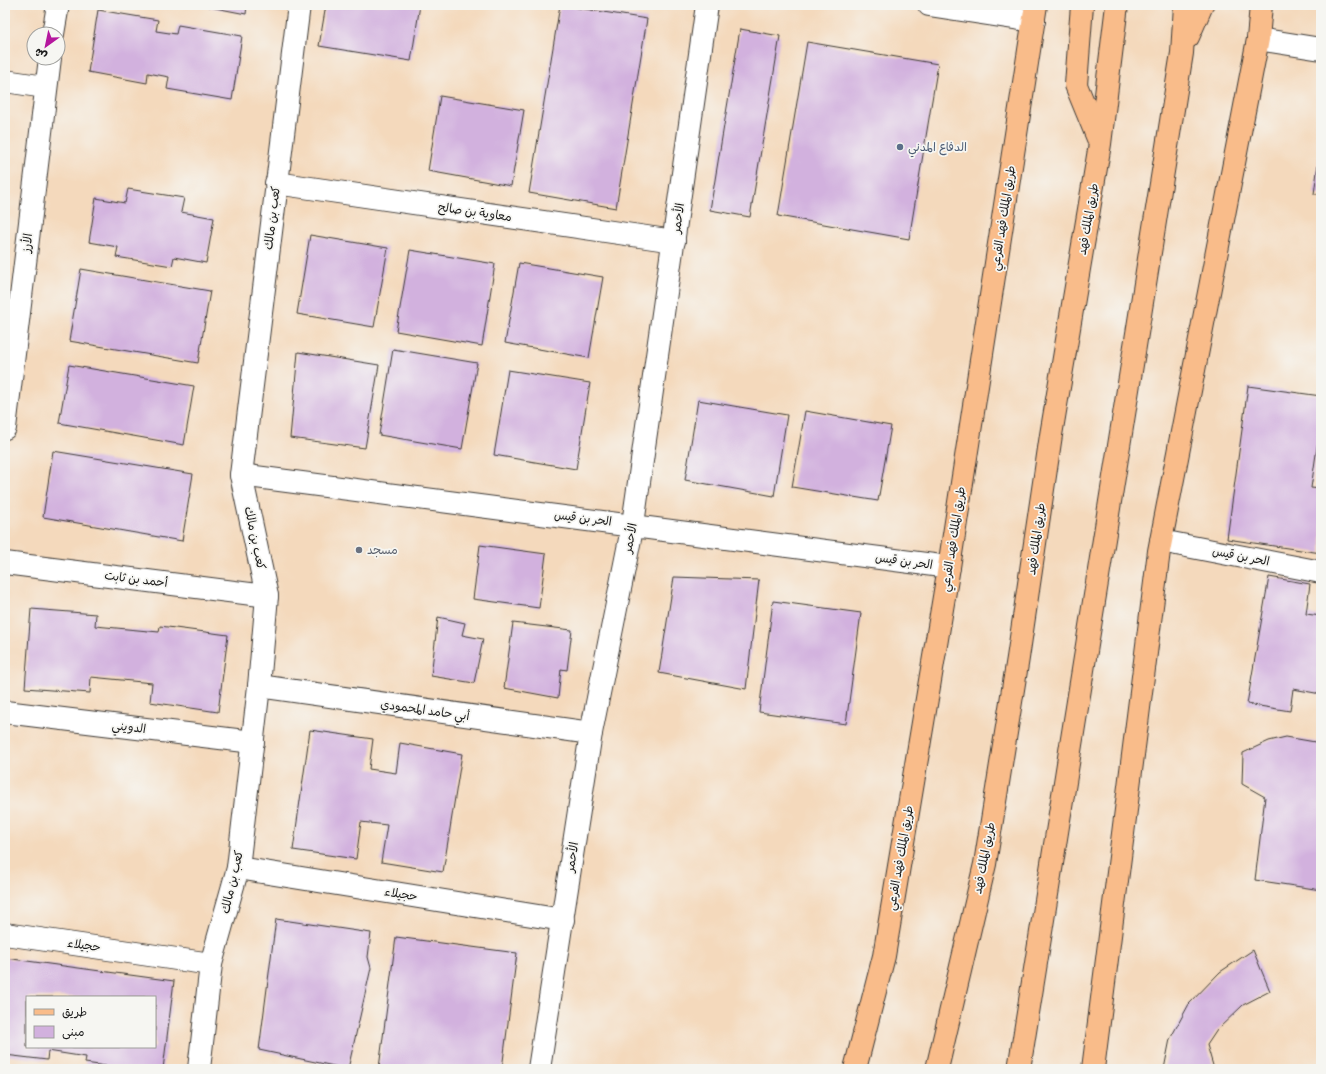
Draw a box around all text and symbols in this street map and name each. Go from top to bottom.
north arrow [26,26,66,66]
text: ش [32,45,49,64]
place label: الدفاع المدني [908,138,967,158]
marker: الدفاع المدني [895,142,905,152]
street label: طريق الملك فهد الفرعي [986,164,1022,272]
street label: طريق الملك فهد [1073,182,1102,256]
street label: كعب بن مالك [259,185,284,251]
street label: معاوية بن صالح [437,198,513,226]
street label: الأحمر [667,202,688,235]
street label: الأرز [17,232,36,255]
street label: طريق الملك فهد الفرعي [936,485,972,593]
street label: طريق الملك فهد [1022,502,1049,576]
street label: كعب بن مالك [240,505,270,571]
street label: الحر بن قيس [553,506,613,529]
street label: الأحمر [618,521,641,555]
place label: مسجد [367,541,398,558]
street label: الحر بن قيس [1211,542,1271,569]
marker: مسجد [354,545,364,555]
street label: الحر بن قيس [874,548,934,573]
street label: أحمد بن ثابت [103,566,169,591]
street label: أبي حامد المحمودي [379,695,471,727]
street label: الدويني [111,716,147,740]
street label: طريق الملك فهد الفرعي [882,804,920,912]
street label: طريق الملك فهد [968,821,999,895]
street label: الأحمر [561,841,582,874]
street label: كعب بن مالك [216,849,247,915]
street label: حجيلاء [383,882,419,905]
street label: حجيلاء [66,934,102,955]
legend [26,996,156,1048]
text: طريق [62,1003,87,1020]
text: مبنى [62,1023,85,1040]

